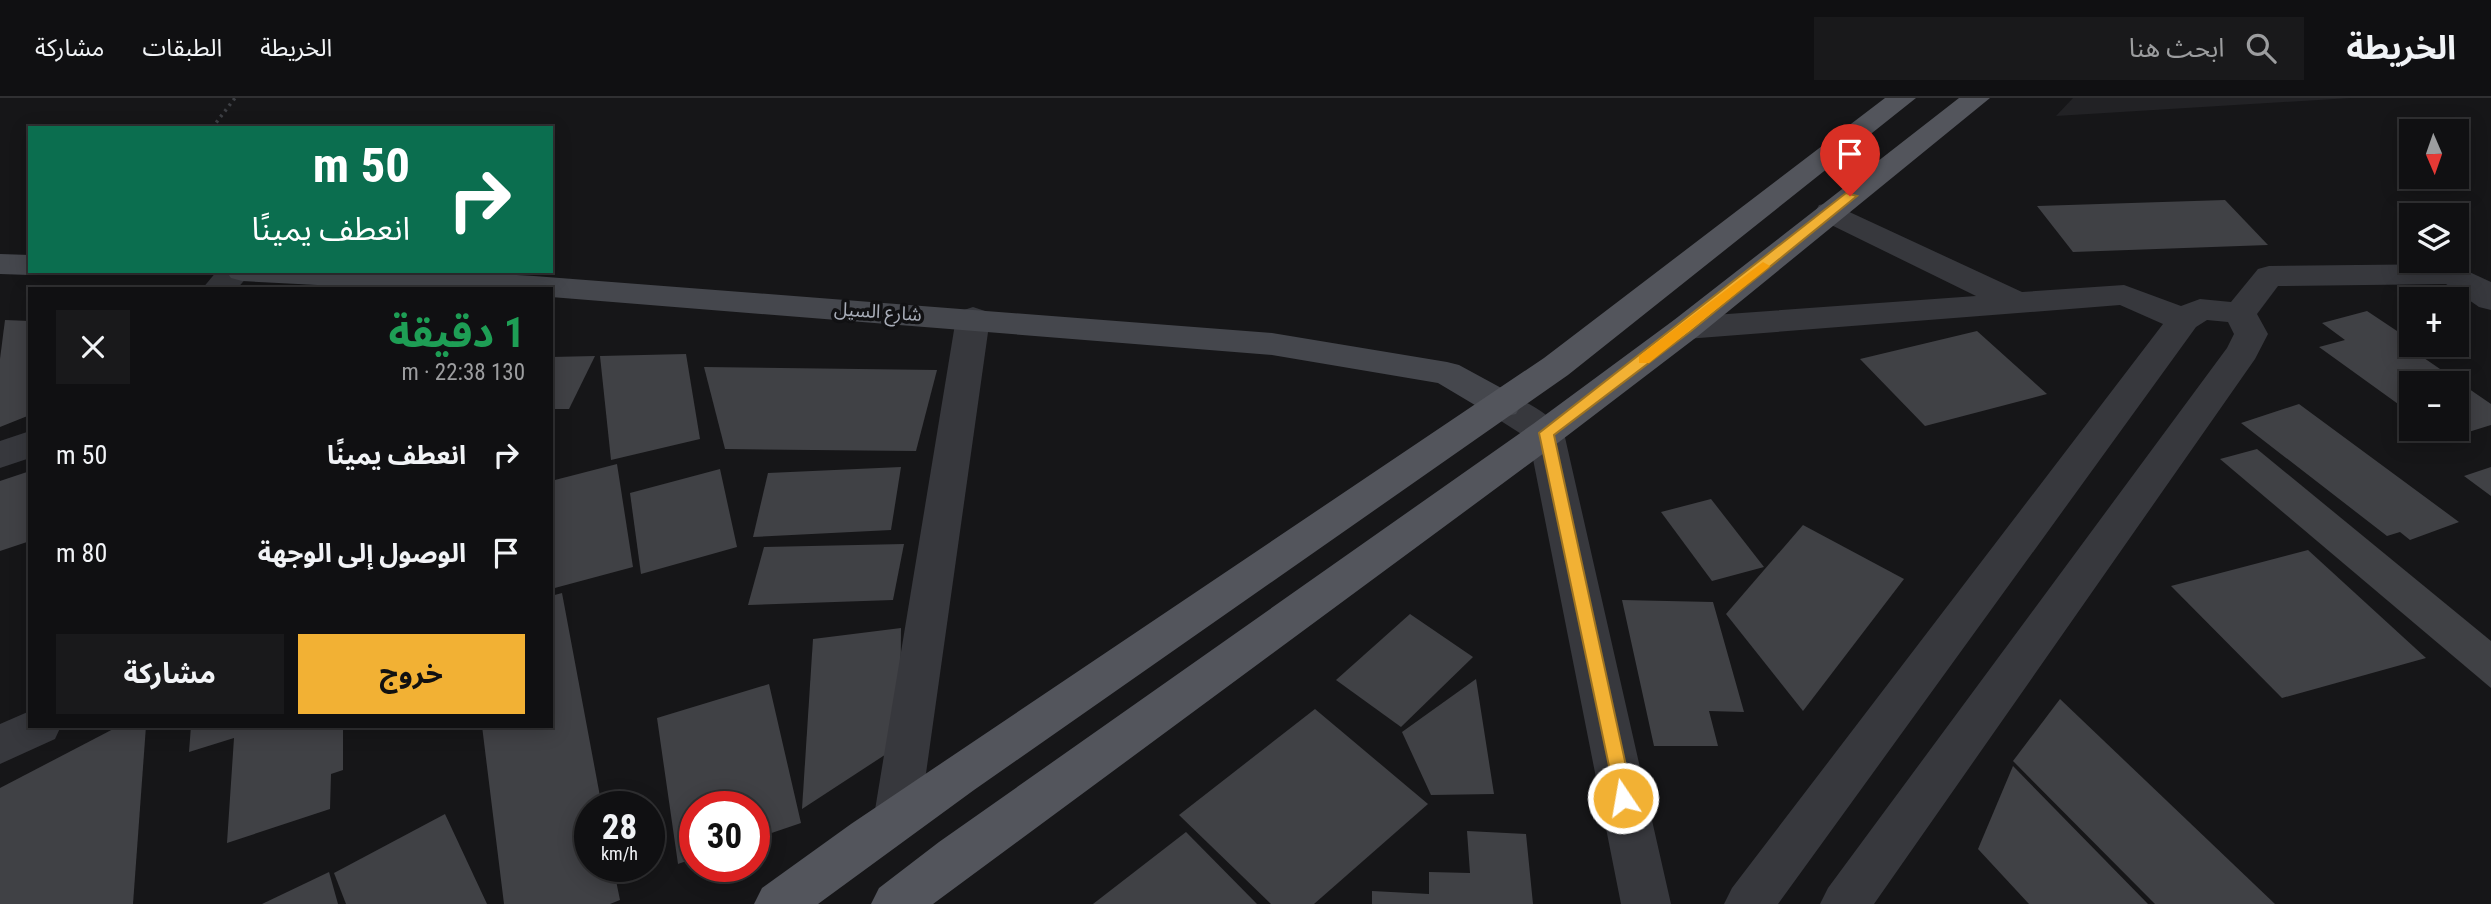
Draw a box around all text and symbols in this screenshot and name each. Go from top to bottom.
search box [1814,17,2304,80]
text: الخريطة [2346,28,2456,67]
icon: search [2242,29,2280,67]
text: ابحث هنا [2129,33,2224,63]
text: مشاركة [35,34,104,62]
text: الطبقات [142,34,222,62]
text: الخريطة [260,34,332,62]
north arrow [2399,119,2469,189]
map controls [2399,119,2469,441]
pin [1820,124,1880,196]
icon: arrive [1831,135,1869,173]
text: 50 m [313,137,410,194]
icon: right [434,154,525,245]
button: layers [2399,203,2469,273]
text: انعطف يمينًا [252,210,410,248]
button: + [2399,287,2469,357]
street label: شارع السيل [833,297,923,328]
text: 1 دقيقة [388,308,525,357]
button: close [56,310,130,384]
text: 130 m · 22:38 [401,359,525,386]
button: − [2399,371,2469,441]
icon: right [487,436,525,474]
text: 50 m [56,440,107,470]
text: انعطف يمينًا [327,440,466,470]
icon: arrive [487,534,525,572]
text: 80 m [56,538,107,568]
text: الوصول إلى الوجهة [258,538,466,568]
button: مشاركة [56,634,284,714]
button: خروج [298,634,525,714]
position arrow [1586,761,1660,835]
speed limit sign: 30 [679,791,770,882]
text: 28 [602,807,637,848]
text: km/h [601,843,638,864]

